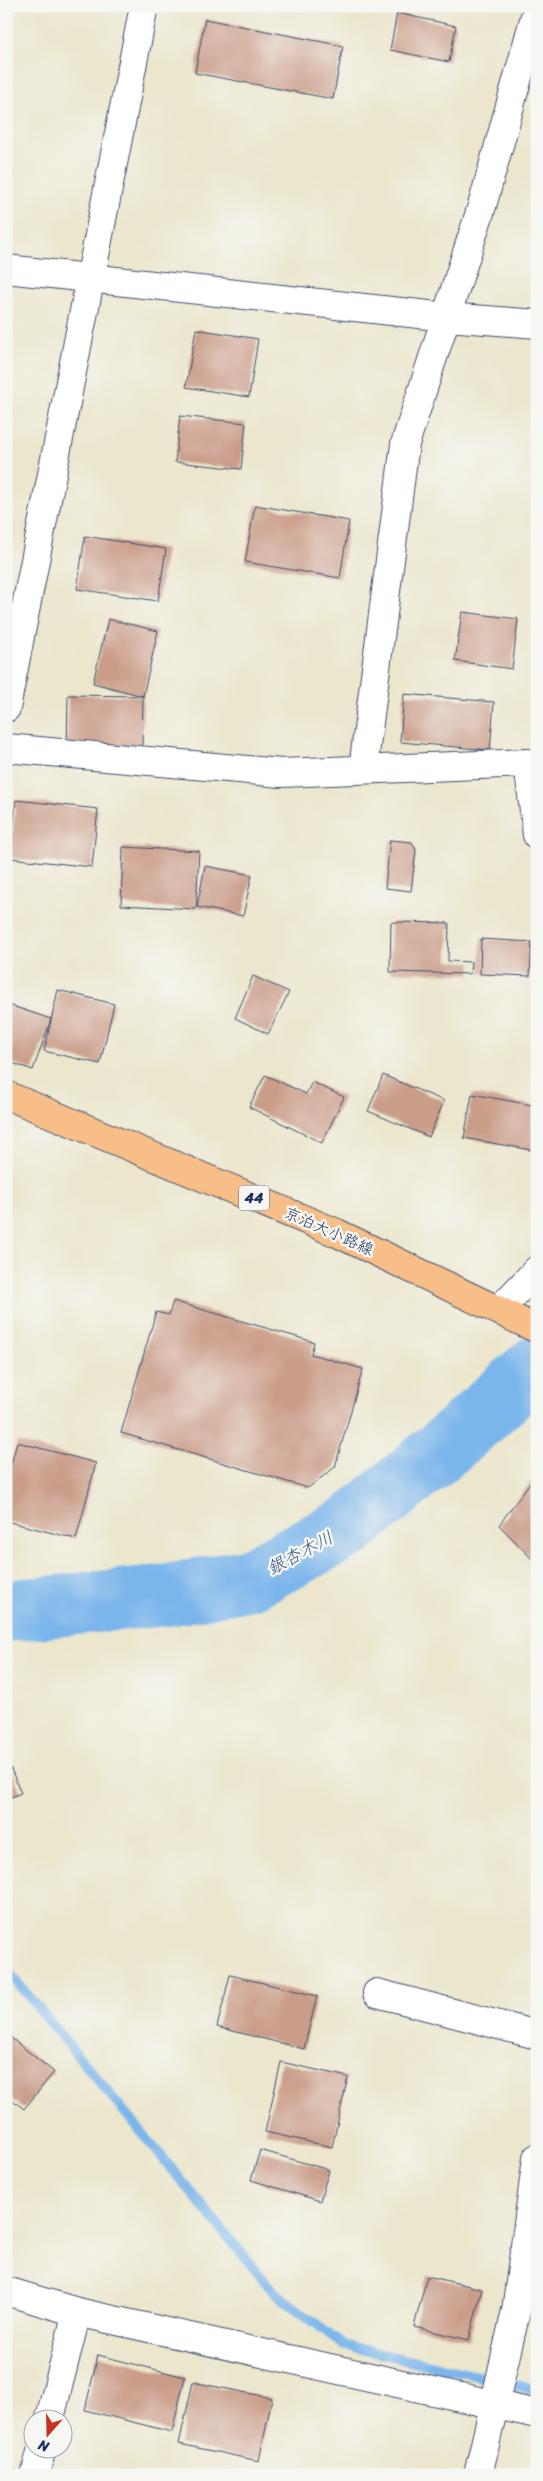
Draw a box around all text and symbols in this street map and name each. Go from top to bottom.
road number: 44 [239,1186,269,1210]
street label: 京泊大小路線 [279,1198,379,1264]
water label: 銀杏木川 [261,1522,339,1584]
north arrow [22,2408,72,2458]
text: N [35,2432,53,2459]

